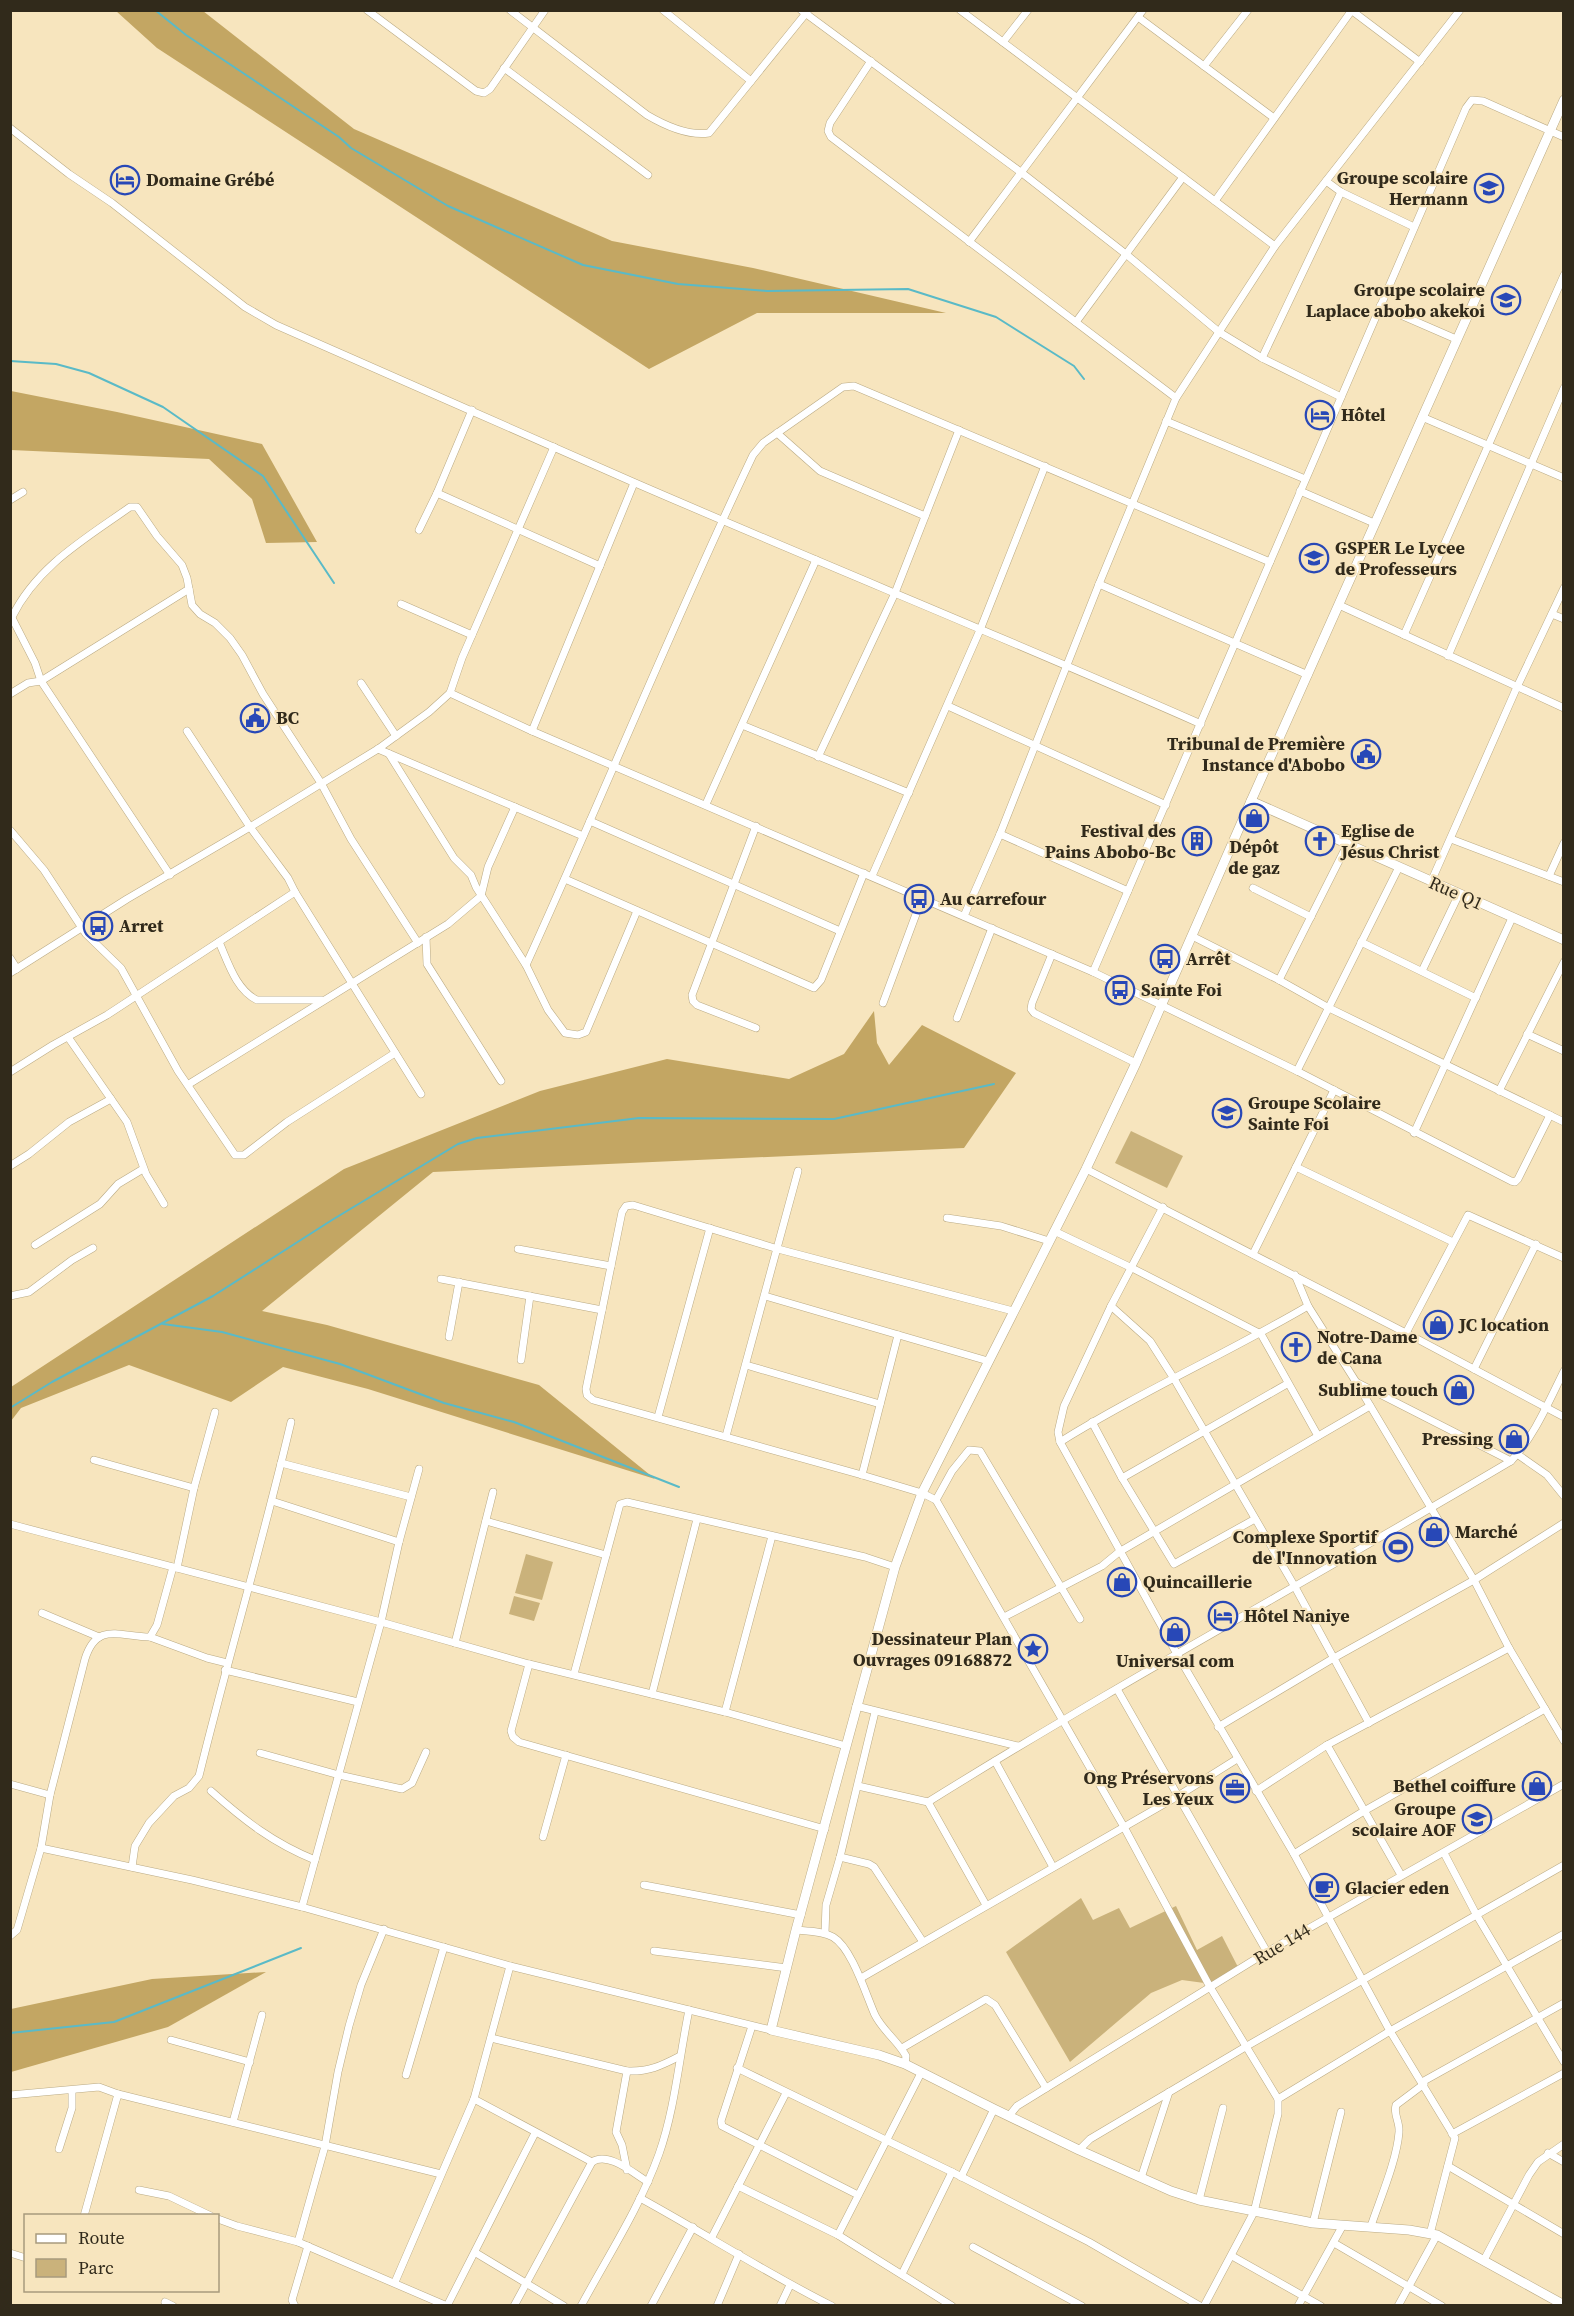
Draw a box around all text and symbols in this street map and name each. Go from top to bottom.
hotel icon: Domaine Grébé [109,164,141,196]
place label: Groupe scolaire Hermann [1337,165,1468,211]
place label: Domaine Grébé [146,167,274,192]
school or university icon: Groupe scolaire Hermann [1473,172,1505,204]
place label: Groupe scolaire Laplace abobo akekoi [1306,277,1485,323]
school or university icon: Groupe scolaire Laplace abobo akekoi [1490,284,1522,316]
hotel icon: Hôtel [1304,399,1336,431]
place label: Hôtel [1341,402,1386,427]
place label: GSPER Le Lycee de Professeurs [1335,535,1465,581]
school or university icon: GSPER Le Lycee de Professeurs [1298,542,1330,574]
public building icon: BC [239,702,271,734]
place label: BC [276,705,299,730]
place label: Tribunal de Première Instance d'Abobo [1167,731,1345,777]
public building icon: Tribunal de Première Instance d'Abobo [1350,738,1382,770]
shop icon: Dépôt de gaz [1238,802,1270,834]
place label: Festival des Pains Abobo-Bc [1045,818,1176,864]
place label: Eglise de Jésus Christ [1340,818,1440,864]
building icon: Festival des Pains Abobo-Bc [1181,825,1213,857]
church icon: Eglise de Jésus Christ [1304,825,1336,857]
place label: Dépôt de gaz [1228,834,1280,880]
street label: Rue Q1 [1425,870,1487,916]
bus stop icon: Au carrefour [903,883,935,915]
place label: Au carrefour [940,886,1047,911]
bus stop icon: Arret [82,910,114,942]
place label: Arret [119,913,164,938]
bus stop icon: Arrêt [1149,943,1181,975]
place label: Arrêt [1186,946,1231,971]
bus stop icon: Sainte Foi [1104,974,1136,1006]
place label: Sainte Foi [1141,977,1222,1002]
place label: Groupe Scolaire Sainte Foi [1248,1090,1381,1136]
school or university icon: Groupe Scolaire Sainte Foi [1211,1097,1243,1129]
shop icon: JC location [1422,1309,1454,1341]
place label: JC location [1458,1312,1549,1337]
place label: Notre-Dame de Cana [1317,1324,1417,1370]
church icon: Notre-Dame de Cana [1280,1331,1312,1363]
shop icon: Sublime touch [1443,1374,1475,1406]
place label: Sublime touch [1318,1377,1438,1402]
shop icon: Pressing [1498,1423,1530,1455]
place label: Pressing [1422,1426,1493,1451]
shop icon: Marché [1418,1516,1450,1548]
place label: Marché [1455,1519,1518,1544]
place label: Complexe Sportif de l'Innovation [1233,1524,1379,1570]
sports icon: Complexe Sportif de l'Innovation [1382,1531,1414,1563]
shop icon: Quincaillerie [1106,1566,1138,1598]
place label: Quincaillerie [1143,1569,1252,1594]
hotel icon: Hôtel Naniye [1207,1600,1239,1632]
place label: Hôtel Naniye [1244,1603,1350,1628]
shop icon: Universal com [1159,1616,1191,1648]
place label: Dessinateur Plan Ouvrages 09168872 [853,1626,1012,1672]
place icon: Dessinateur Plan Ouvrages 09168872 [1017,1633,1049,1665]
place label: Universal com [1116,1648,1234,1673]
place label: Ong Préservons Les Yeux [1084,1765,1214,1811]
shop icon: Bethel coiffure [1521,1770,1553,1802]
office icon: Ong Préservons Les Yeux [1219,1772,1251,1804]
place label: Bethel coiffure [1393,1773,1516,1798]
place label: Groupe scolaire AOF [1352,1796,1457,1842]
school or university icon: Groupe scolaire AOF [1461,1803,1493,1835]
cafe icon: Glacier eden [1308,1872,1340,1904]
place label: Glacier eden [1345,1875,1449,1900]
street label: Rue 144 [1249,1917,1315,1970]
legend [24,2214,219,2292]
text: Route [78,2225,125,2250]
text: Parc [78,2255,114,2280]

